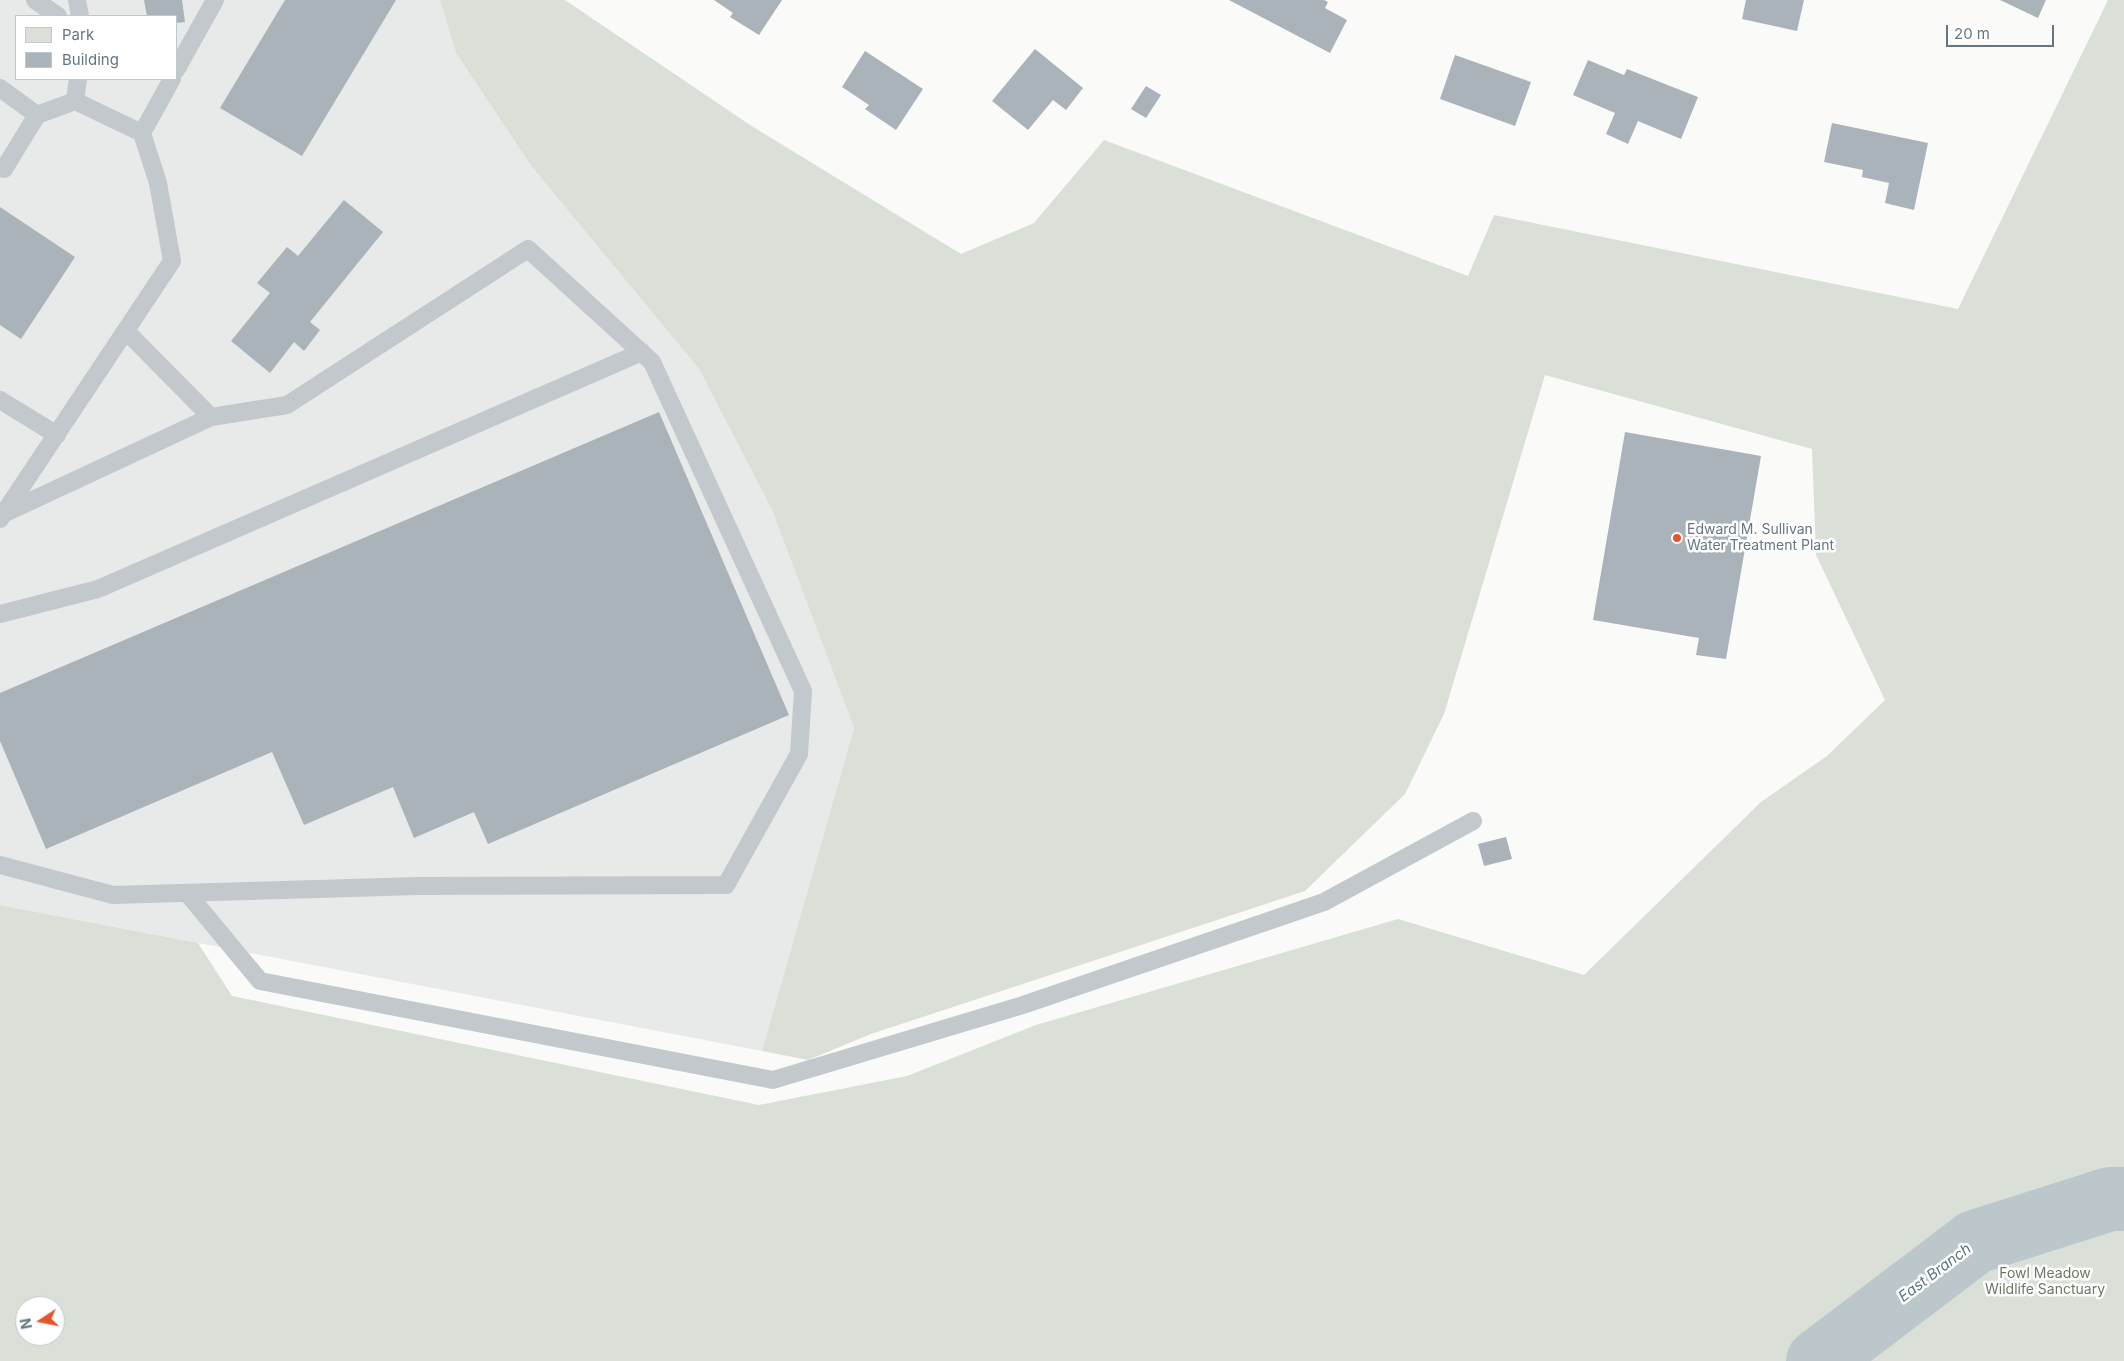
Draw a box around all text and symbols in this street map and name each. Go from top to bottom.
legend [15,15,178,80]
scale bar [1949,15,2056,47]
text: 20 m [1954,24,1990,43]
text: Park [62,25,94,44]
text: Building [62,50,119,69]
place label: Edward M. Sullivan Water Treatment Plant [1687,522,1834,554]
marker: Edward M. Sullivan Water Treatment Plant [1671,532,1683,544]
water label: East Branch [1895,1240,1975,1306]
park label: Fowl Meadow Wildlife Sanctuary [1985,1266,2105,1298]
north arrow [15,1296,65,1346]
text: N [16,1317,35,1331]

